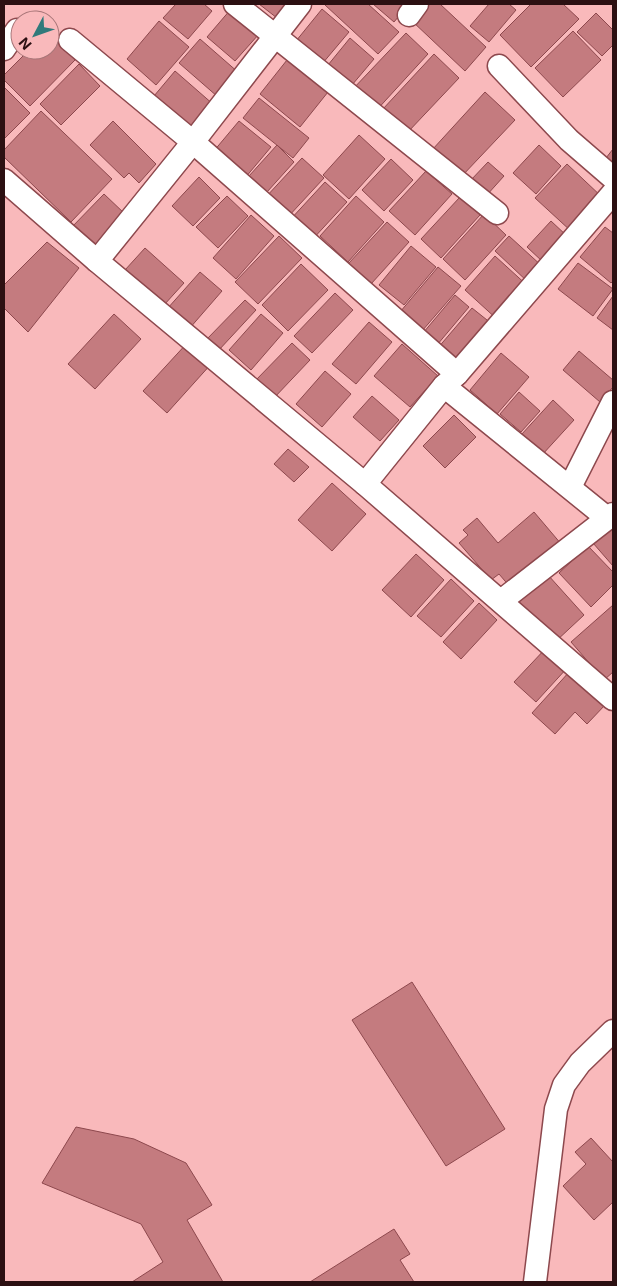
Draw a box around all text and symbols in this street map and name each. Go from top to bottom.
north arrow [10,10,60,60]
text: N [15,34,35,53]

